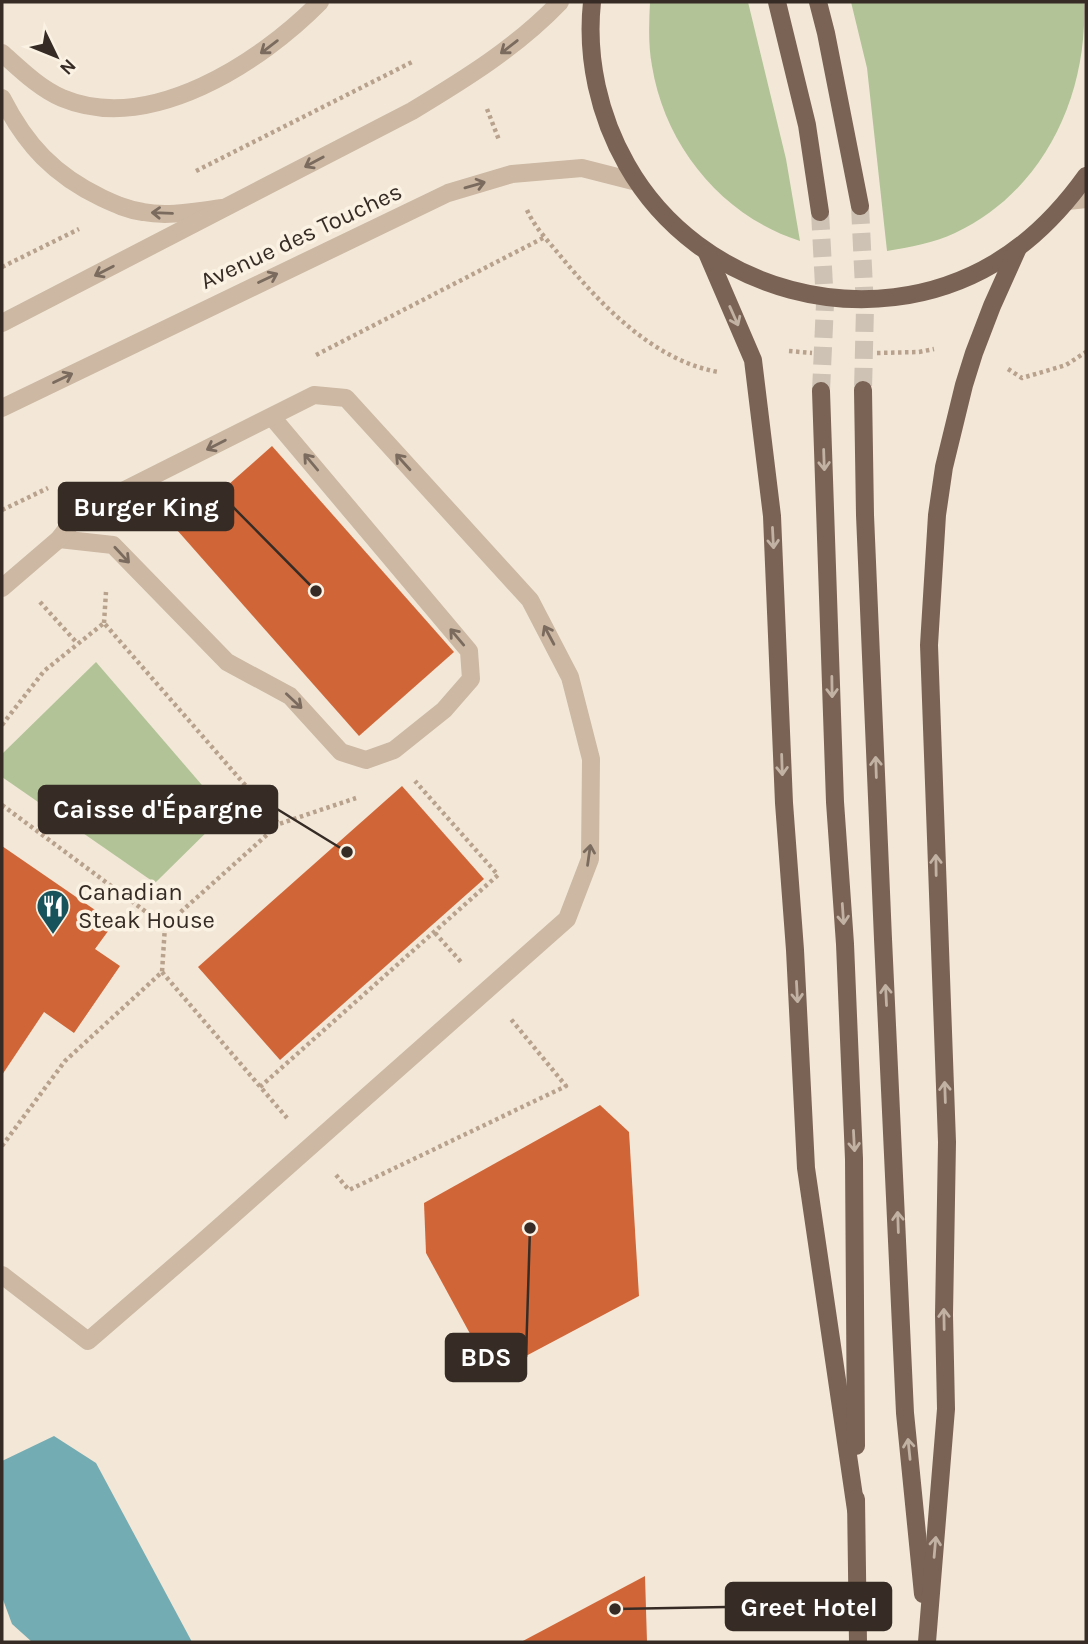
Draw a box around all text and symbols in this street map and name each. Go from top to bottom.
north arrow [21,21,91,91]
one-way arrow [260,39,279,54]
one-way arrow [501,39,519,54]
text: N [55,54,80,79]
one-way arrow [304,156,325,170]
street label: Avenue des Touches [196,177,406,295]
one-way arrow [463,178,486,191]
one-way arrow [151,207,174,220]
one-way arrow [94,265,115,279]
one-way arrow [257,271,278,285]
one-way arrow [728,305,741,326]
one-way arrow [52,370,73,384]
one-way arrow [206,438,227,452]
one-way arrow [817,448,830,471]
one-way arrow [303,454,319,472]
one-way arrow [395,454,412,471]
callout: Burger King [59,483,233,530]
text: Burger King [73,492,219,523]
one-way arrow [766,526,779,549]
one-way arrow [114,546,131,563]
one-way arrow [541,625,555,646]
one-way arrow [449,628,465,646]
one-way arrow [825,675,839,698]
one-way arrow [285,693,302,710]
one-way arrow [776,754,789,777]
one-way arrow [870,756,883,779]
callout: Caisse d'Épargne [39,786,277,833]
text: Caisse d'Épargne [53,793,263,825]
one-way arrow [582,844,595,867]
one-way arrow [929,853,943,876]
place label: Canadian Steak House [78,878,215,934]
restaurant icon: Canadian Steak House [34,887,72,936]
one-way arrow [836,902,849,925]
one-way arrow [791,981,804,1003]
one-way arrow [879,984,892,1007]
one-way arrow [938,1081,951,1104]
one-way arrow [847,1130,860,1153]
one-way arrow [891,1211,904,1234]
one-way arrow [937,1308,951,1331]
callout: BDS [446,1334,526,1381]
text: BDS [460,1342,512,1373]
one-way arrow [902,1438,915,1461]
one-way arrow [929,1536,942,1558]
callout: Greet Hotel [726,1583,891,1630]
text: Greet Hotel [740,1592,878,1623]

